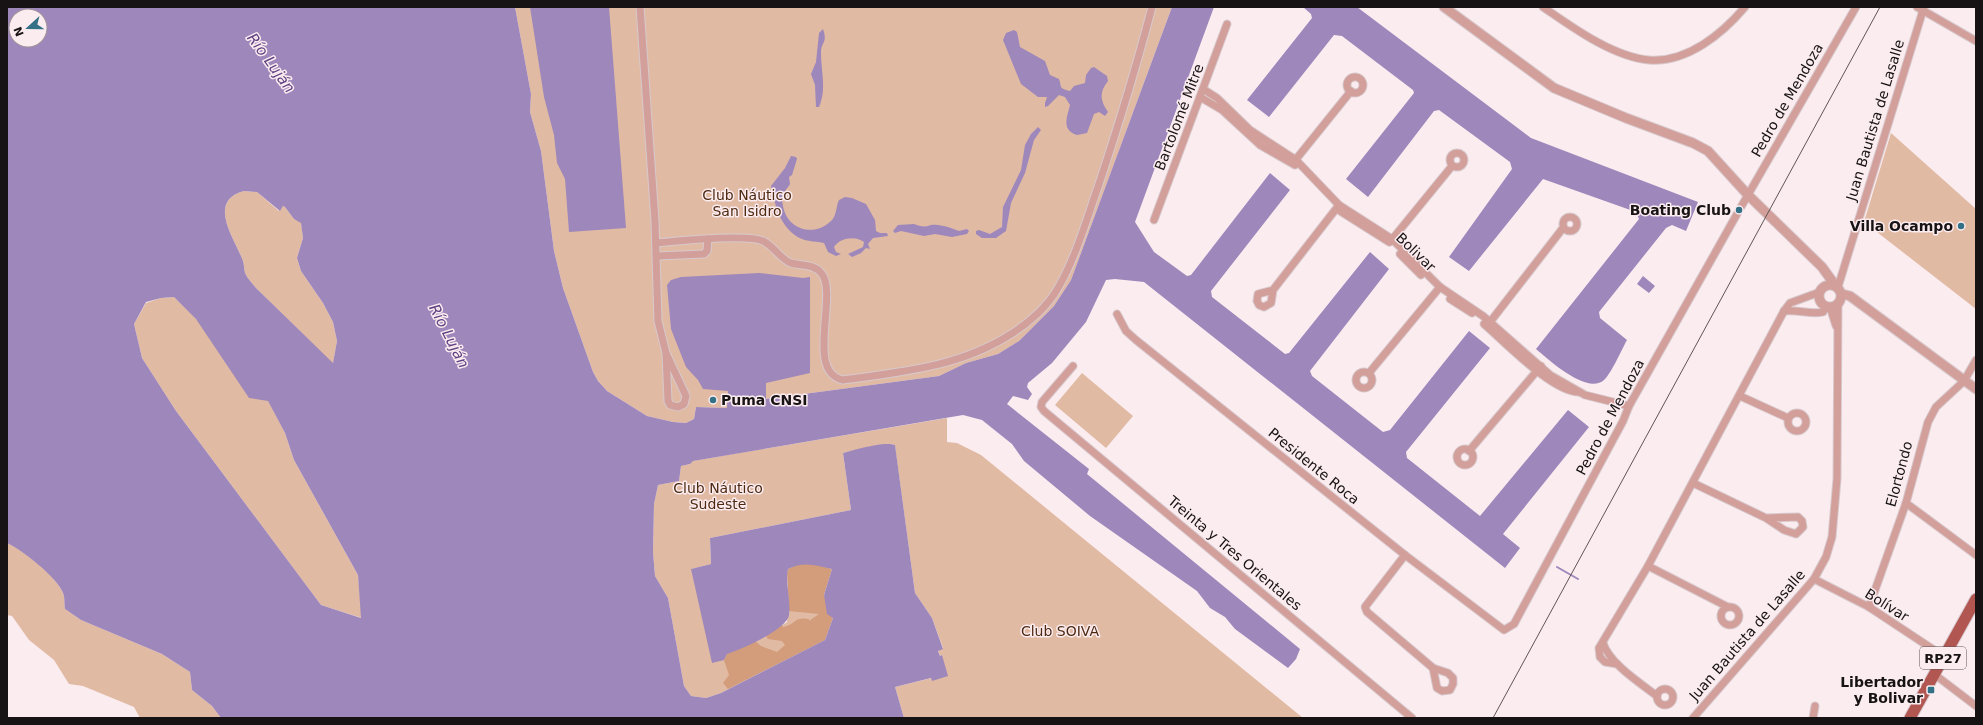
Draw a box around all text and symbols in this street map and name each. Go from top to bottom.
north arrow [8,8,48,48]
text: N [11,25,27,38]
water label: Río Luján [243,30,299,96]
street label: Juan Bautista de Lasalle [1843,37,1907,204]
street label: Pedro de Mendoza [1748,40,1826,160]
street label: Bartolomé Mitre [1151,62,1207,172]
park label: Club Náutico San Isidro [702,187,792,219]
place label: Boating Club [1630,202,1731,218]
marker: Boating Club [1734,205,1744,215]
place label: Villa Ocampo [1850,218,1953,234]
marker: Villa Ocampo [1956,221,1966,231]
street label: Bolivar [1393,229,1439,275]
water label: Río Luján [425,301,473,371]
street label: Pedro de Mendoza [1573,356,1647,478]
place label: Puma CNSI [721,392,807,408]
marker: Puma CNSI [708,395,718,405]
street label: Presidente Roca [1265,424,1363,508]
street label: Elortondo [1883,439,1915,509]
park label: Club Náutico Sudeste [673,480,763,512]
street label: Treinta y Tres Orientales [1164,492,1305,613]
street label: Juan Bautista de Lasalle [1685,566,1808,704]
street label: Bolívar [1862,585,1912,625]
park label: Club SOIVA [1021,623,1100,639]
road number: RP27 [1920,647,1966,669]
place label: Libertador y Bolivar [1840,674,1923,706]
marker: Libertador y Bolivar [1926,685,1936,695]

